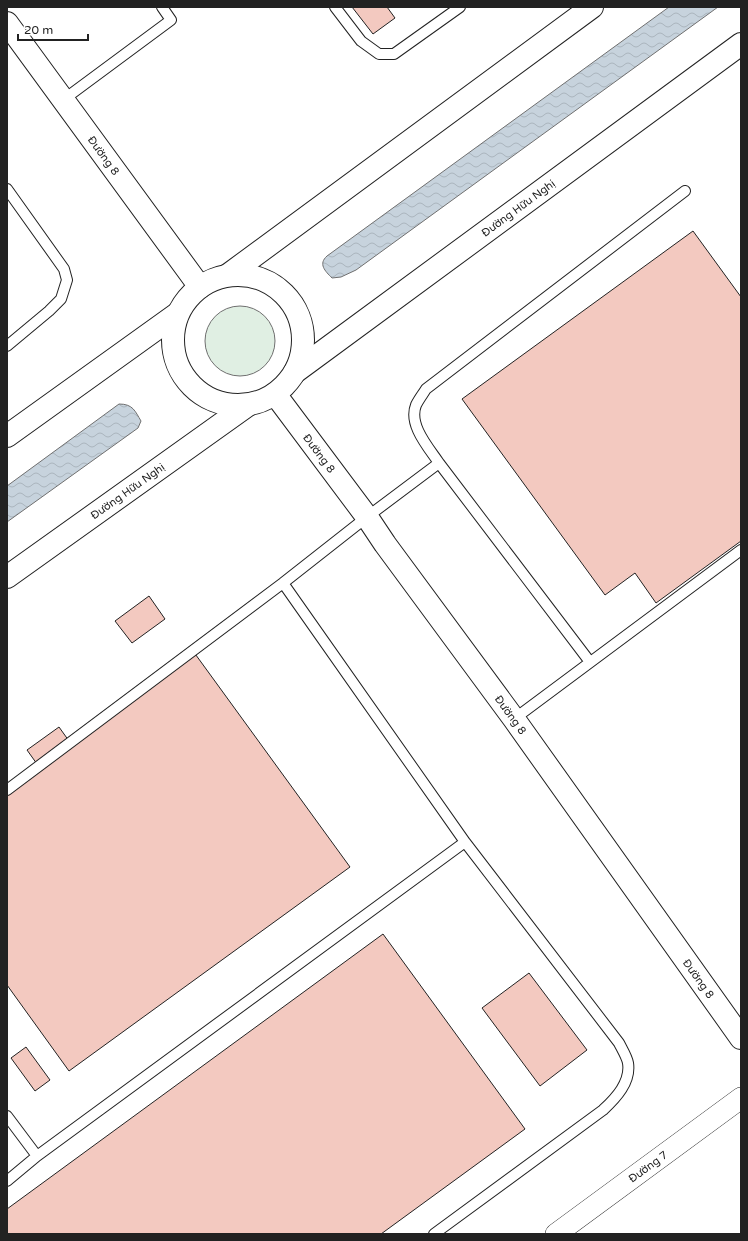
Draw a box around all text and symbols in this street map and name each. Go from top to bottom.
scale bar [18,16,88,42]
text: 20 m [24,23,53,37]
street label: Đường 8 [85,134,122,178]
street label: Đường Hữu Nghị [479,177,558,240]
street label: Đường 8 [300,432,338,476]
street label: Đường Hữu Nghị [88,461,167,522]
street label: Đường 8 [492,693,529,737]
street label: Đường 8 [680,957,717,1001]
street label: Đường 7 [626,1148,670,1186]

